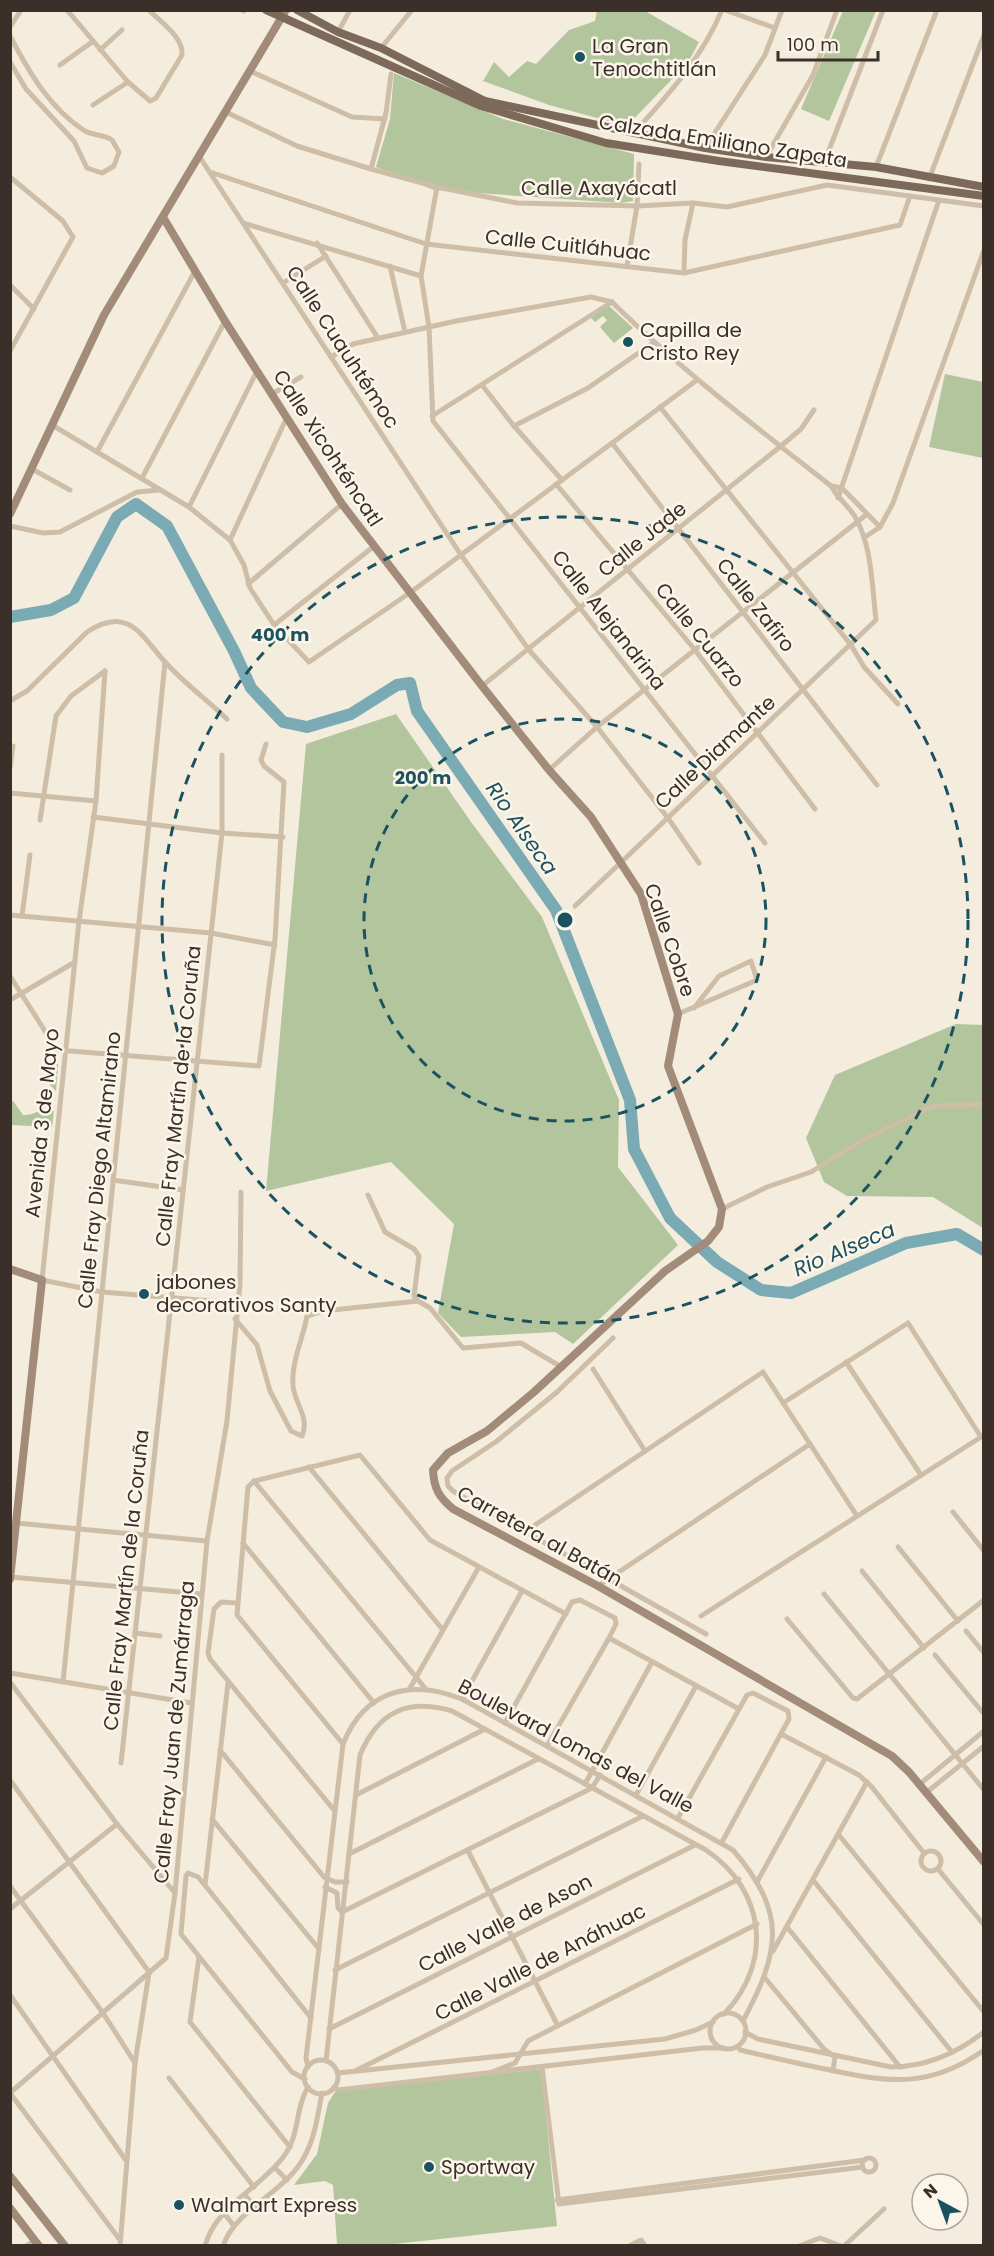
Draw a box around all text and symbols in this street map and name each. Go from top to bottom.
scale bar [778,24,878,62]
place label: La Gran Tenochtitlán [592,32,716,83]
text: 100 m [787,32,839,57]
marker: La Gran Tenochtitlán [573,50,587,64]
street label: Calzada Emiliano Zapata [597,108,849,174]
street label: Calle Axayácatl [521,174,677,202]
street label: Calle Cuitláhuac [484,222,652,268]
street label: Calle Cuauhtémoc [280,260,406,434]
place label: Capilla de Cristo Rey [640,316,742,367]
marker: Capilla de Cristo Rey [621,335,635,349]
street label: Calle Xicohténcatl [267,364,389,532]
street label: Calle Jade [592,495,692,583]
street label: Calle Alejandrina [545,544,673,696]
street label: Calle Zafiro [710,552,802,658]
street label: Calle Cuarzo [649,577,751,693]
text: 400 m [251,622,309,647]
street label: Calle Diamante [649,689,781,815]
text: 200 m [395,765,451,790]
water label: Rio Alseca [479,775,565,881]
street label: Calle Cobre [638,880,702,1000]
centre of rings [555,910,575,930]
street label: Calle Fray Martín de la Coruña [148,944,208,1248]
street label: Avenida 3 de Mayo [18,1027,66,1219]
street label: Calle Fray Diego Altamirano [71,1030,127,1310]
water label: Rio Alseca [789,1215,899,1283]
place label: jabones decorativos Santy [155,1268,336,1319]
marker: jabones decorativos Santy [137,1287,151,1301]
street label: Calle Fray Martín de la Coruña [96,1428,156,1732]
street label: Carretera al Batán [452,1479,628,1593]
street label: Calle Fray Juan de Zumárraga [147,1579,201,1885]
street label: Boulevard Lomas del Valle [453,1672,699,1820]
street label: Calle Valle de Ason [413,1867,597,1979]
street label: Calle Valle de Anáhuac [430,1897,650,2027]
place label: Sportway [441,2153,535,2181]
marker: Sportway [422,2160,436,2174]
north arrow [910,2172,970,2232]
text: N [918,2178,943,2204]
place label: Walmart Express [191,2191,357,2219]
marker: Walmart Express [172,2198,186,2212]

